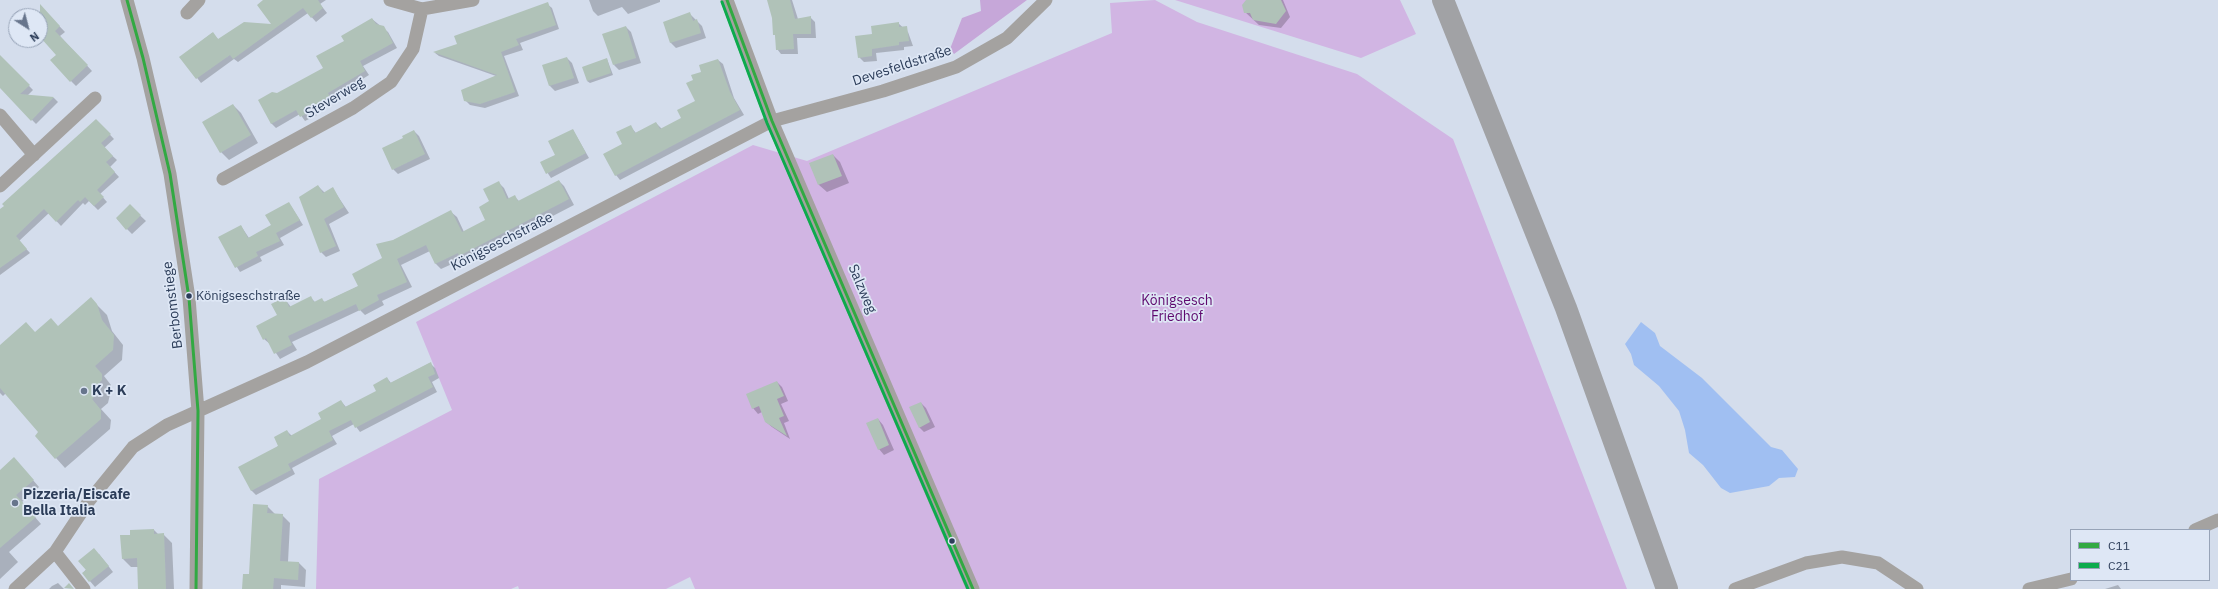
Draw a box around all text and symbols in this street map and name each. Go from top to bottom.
north arrow [8,8,48,48]
text: N [27,29,42,45]
street label: Devesfeldstraße [850,42,954,90]
street label: Steverweg [302,74,368,122]
street label: Königseschstraße [448,209,556,275]
street label: Berbomstiege [159,260,187,350]
street label: Salzweg [844,262,880,316]
place label: Königseschstraße [196,288,300,304]
marker: Königseschstraße [184,291,194,301]
park label: Königsesch Friedhof [1141,293,1213,326]
place label: K + K [92,383,126,399]
marker: K + K [79,386,89,396]
place label: Pizzeria/Eiscafe Bella Italia [23,487,130,520]
marker: Pizzeria/Eiscafe Bella Italia [10,498,20,508]
legend [2070,529,2210,581]
unlabelled marker [947,536,957,546]
text: C11 [2108,538,2130,553]
text: C21 [2108,558,2130,573]

